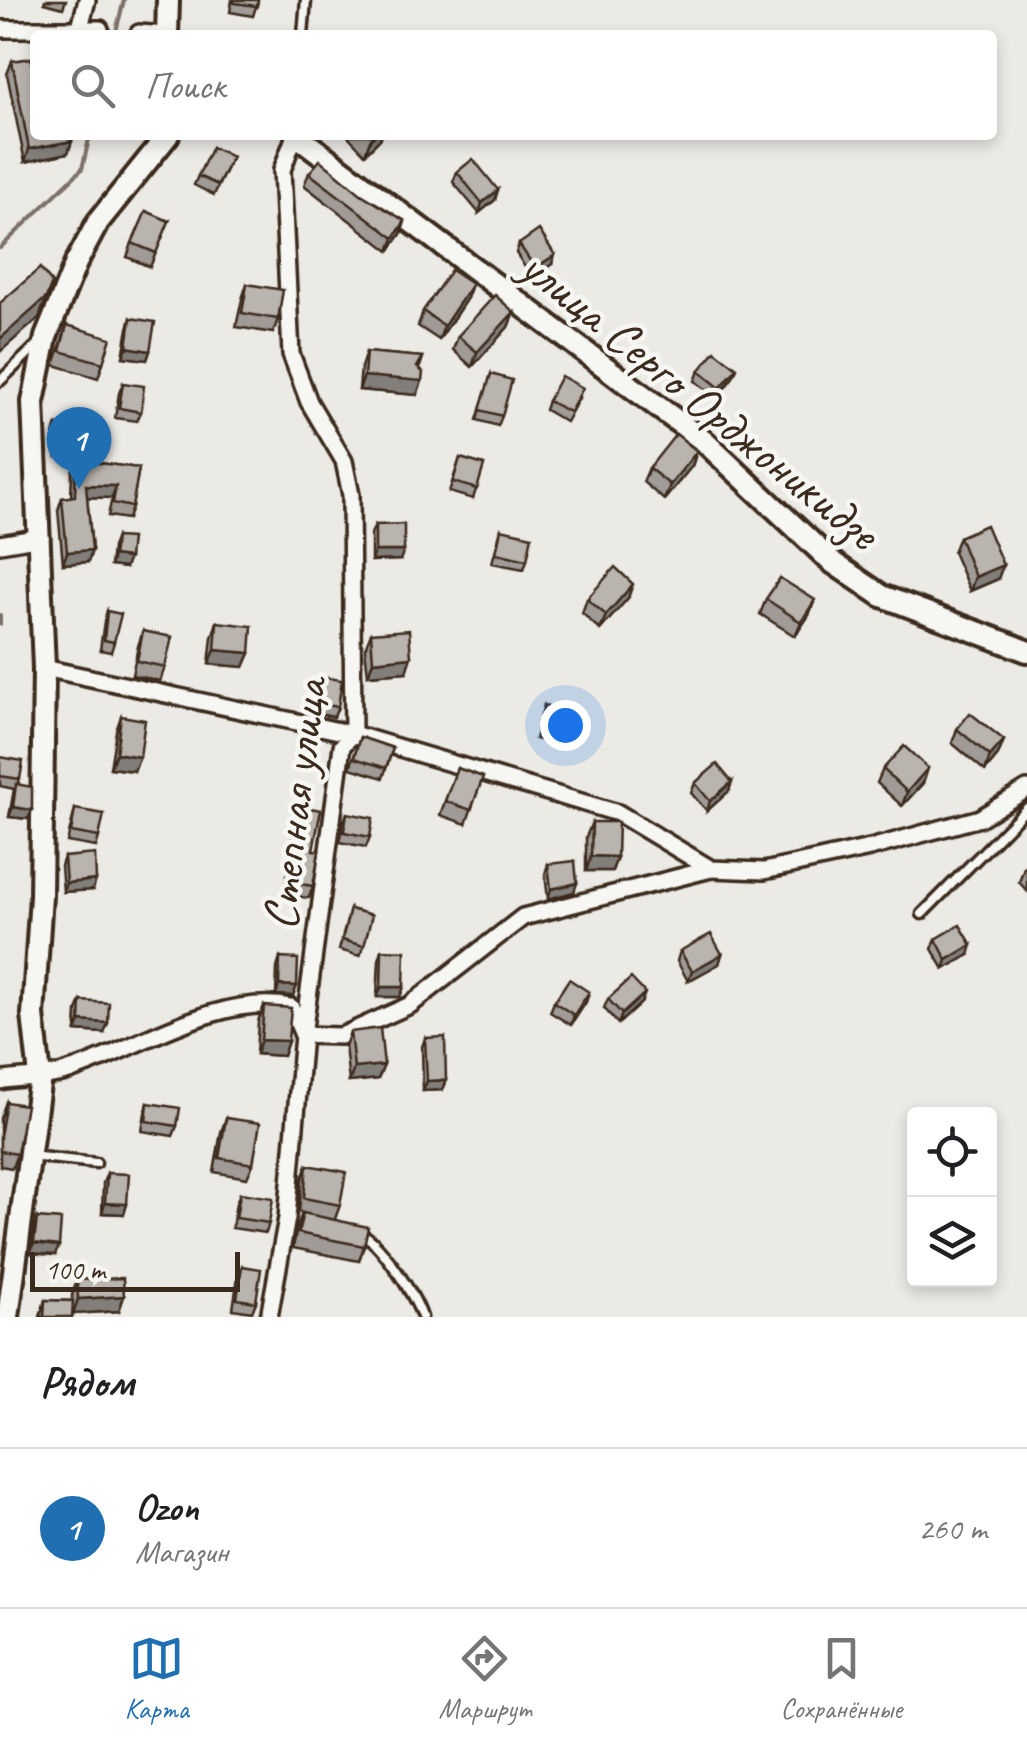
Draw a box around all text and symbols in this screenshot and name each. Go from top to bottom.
search box [30,30,997,140]
icon: search [65,58,120,113]
text: Поиск [145,62,225,109]
street label: улица Серго Орджоникидзе [506,233,894,565]
pin: 1 [46,406,112,489]
street label: Степная улица [248,671,342,933]
your location [540,700,591,751]
map controls [907,1107,997,1287]
button: locate [907,1107,997,1197]
button: layers [907,1197,997,1287]
scale bar [30,1247,240,1292]
text: 100 m [45,1252,105,1287]
text: Рядом [40,1356,134,1409]
text: Ozon [135,1484,199,1531]
text: 1 [65,1508,80,1549]
text: 260 m [918,1508,987,1549]
text: Магазин [135,1531,228,1572]
tab: Карта [125,1631,189,1726]
tab: Маршрут [439,1631,531,1726]
tab: Сохранённые [781,1631,902,1726]

